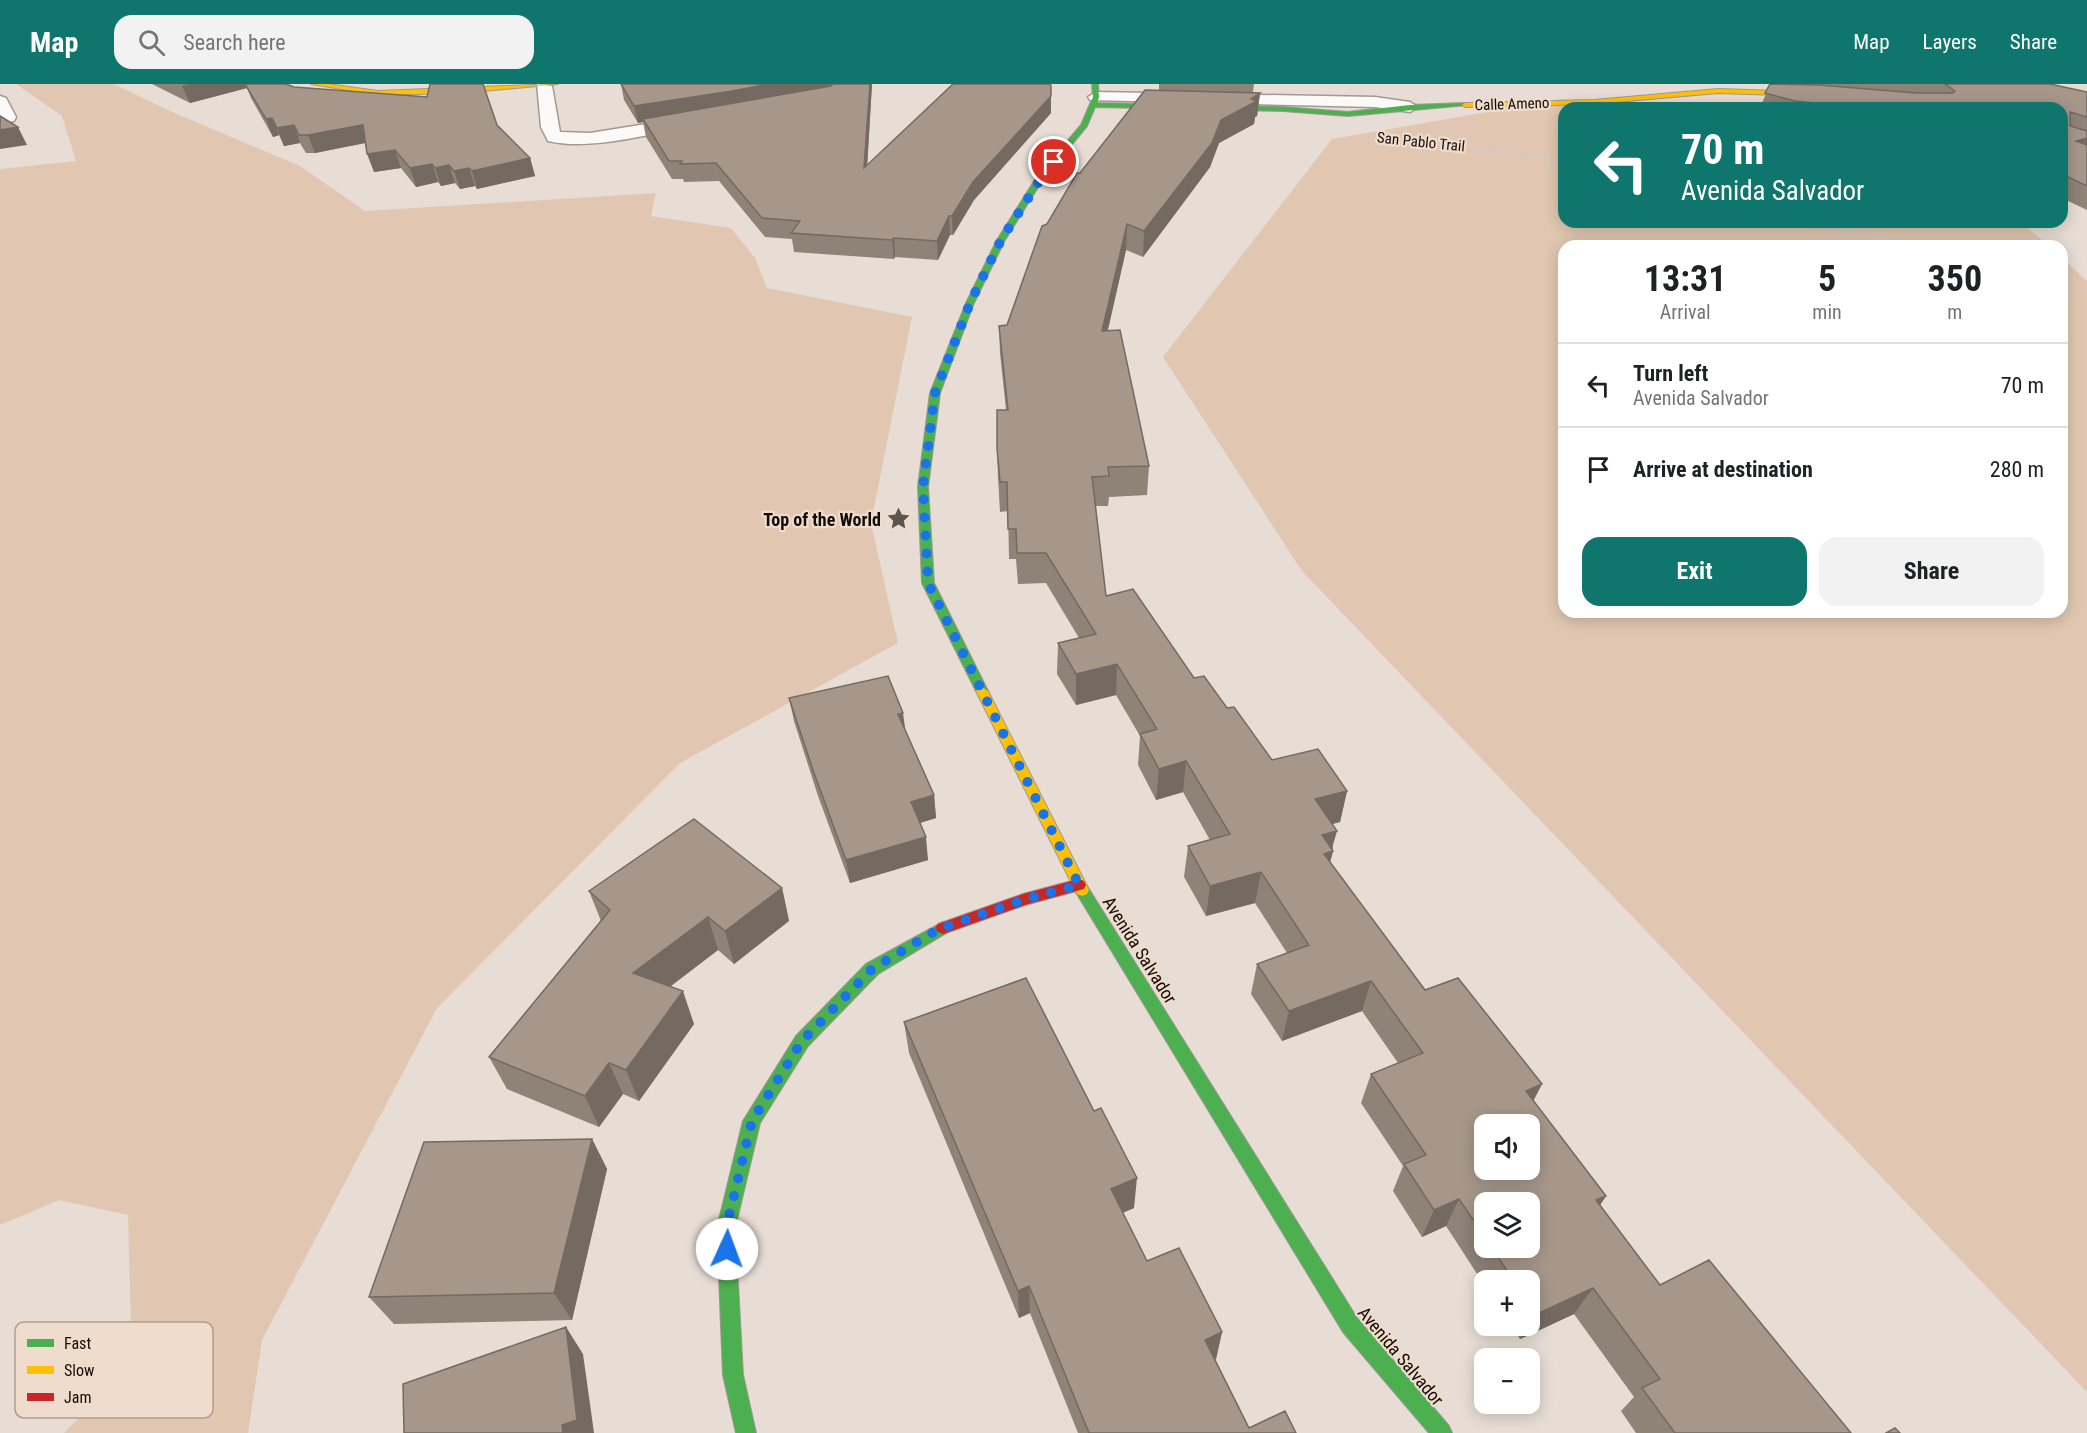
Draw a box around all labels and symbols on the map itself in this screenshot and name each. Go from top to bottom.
street label: Calle Ameno [1474,94,1550,114]
street label: San Pablo Trail [1376,128,1466,156]
pin [1028,136,1079,187]
place icon: Top of the World [886,506,912,532]
place label: Top of the World [763,509,881,530]
street label: Avenida Salvador [1099,893,1182,1008]
position arrow [695,1217,759,1281]
street label: Avenida Salvador [1354,1302,1449,1410]
legend [15,1322,213,1418]
text: Fast [64,1334,91,1353]
text: Slow [64,1361,94,1380]
text: Jam [64,1388,91,1407]

